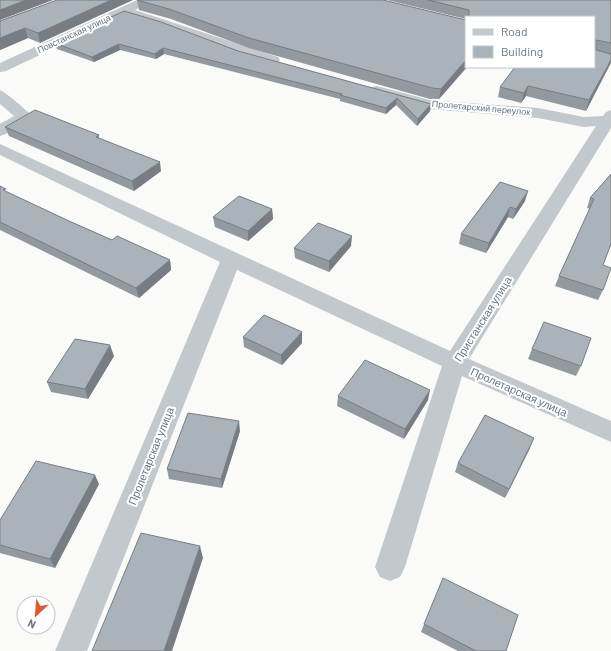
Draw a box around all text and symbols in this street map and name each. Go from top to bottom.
street label: Повстанская улица [35,12,112,55]
legend [465,16,595,68]
text: Road [501,24,528,38]
text: Building [501,44,543,58]
street label: Пролетарский переулок [431,98,531,117]
street label: Пристанская улица [451,273,514,364]
street label: Пролетарская улица [469,364,570,419]
street label: Пролетарская улица [125,404,176,507]
north arrow [16,595,56,635]
text: N [25,617,38,632]

